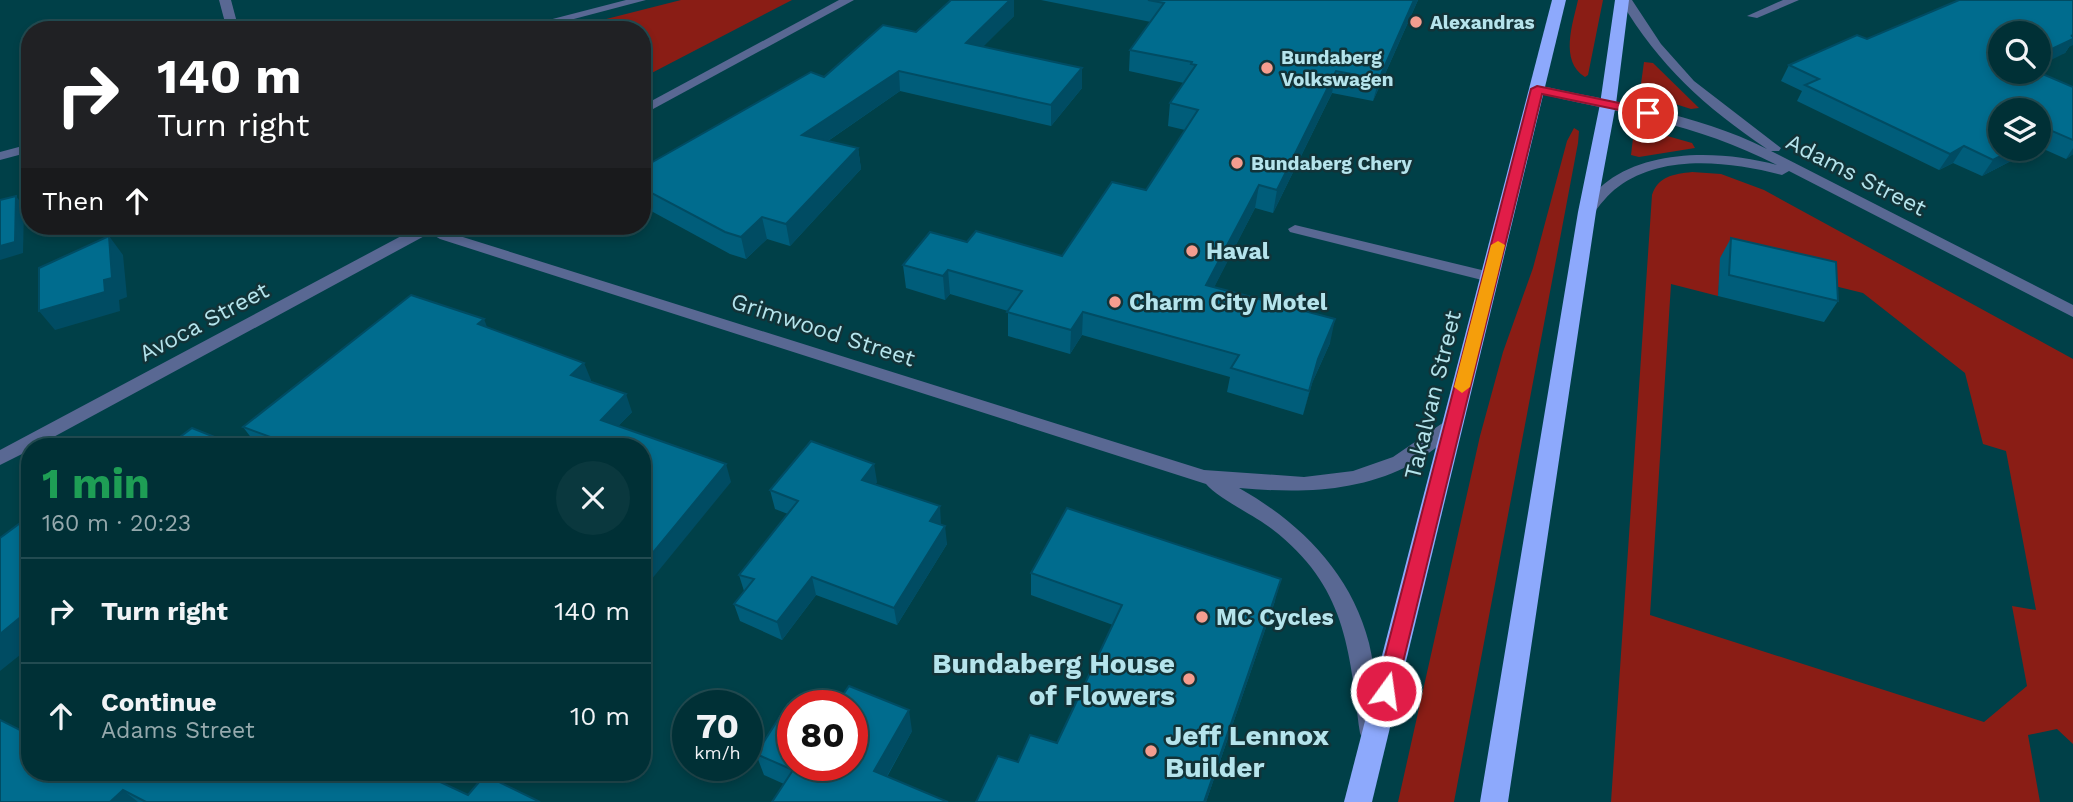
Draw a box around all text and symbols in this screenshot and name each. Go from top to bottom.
place label: Alexandras [1430,11,1535,34]
marker: Alexandras [1408,14,1424,30]
map controls [1988,21,2051,161]
button: search [1988,21,2051,84]
place label: Bundaberg Volkswagen [1281,46,1394,91]
text: 140 m [157,47,301,105]
icon: right [42,49,133,140]
marker: Bundaberg Volkswagen [1259,60,1275,76]
pin [1618,83,1678,143]
icon: arrive [1629,94,1667,132]
button: layers [1988,98,2051,161]
text: Turn right [157,106,309,144]
street label: Adams Street [1781,128,1931,222]
place label: Bundaberg Chery [1251,152,1412,175]
marker: Bundaberg Chery [1229,155,1245,171]
icon: ahead [118,182,156,220]
text: Then [42,186,104,216]
place label: Haval [1206,238,1270,265]
marker: Haval [1184,243,1200,259]
street label: Avoca Street [135,276,274,367]
street label: Grimwood Street [728,288,919,373]
place label: Charm City Motel [1129,289,1328,316]
marker: Charm City Motel [1107,294,1123,310]
street label: Takalvan Street [1399,307,1467,482]
text: 1 min [42,459,150,508]
button: close [556,461,630,535]
text: 160 m · 20:23 [42,510,191,537]
icon: right [42,592,80,630]
text: Turn right [101,596,228,626]
text: 140 m [554,596,630,626]
place label: MC Cycles [1216,604,1334,631]
marker: MC Cycles [1194,609,1210,625]
place label: Bundaberg House of Flowers [932,647,1175,712]
position arrow [1349,654,1423,728]
marker: Bundaberg House of Flowers [1181,671,1197,687]
text: Continue [101,687,217,717]
speed limit sign: 80 [777,690,868,781]
icon: ahead [42,697,80,735]
text: 10 m [570,701,630,731]
text: 70 [696,705,739,747]
text: Adams Street [101,717,255,744]
place label: Jeff Lennox Builder [1165,719,1329,784]
text: km/h [694,742,741,763]
marker: Jeff Lennox Builder [1143,743,1159,759]

